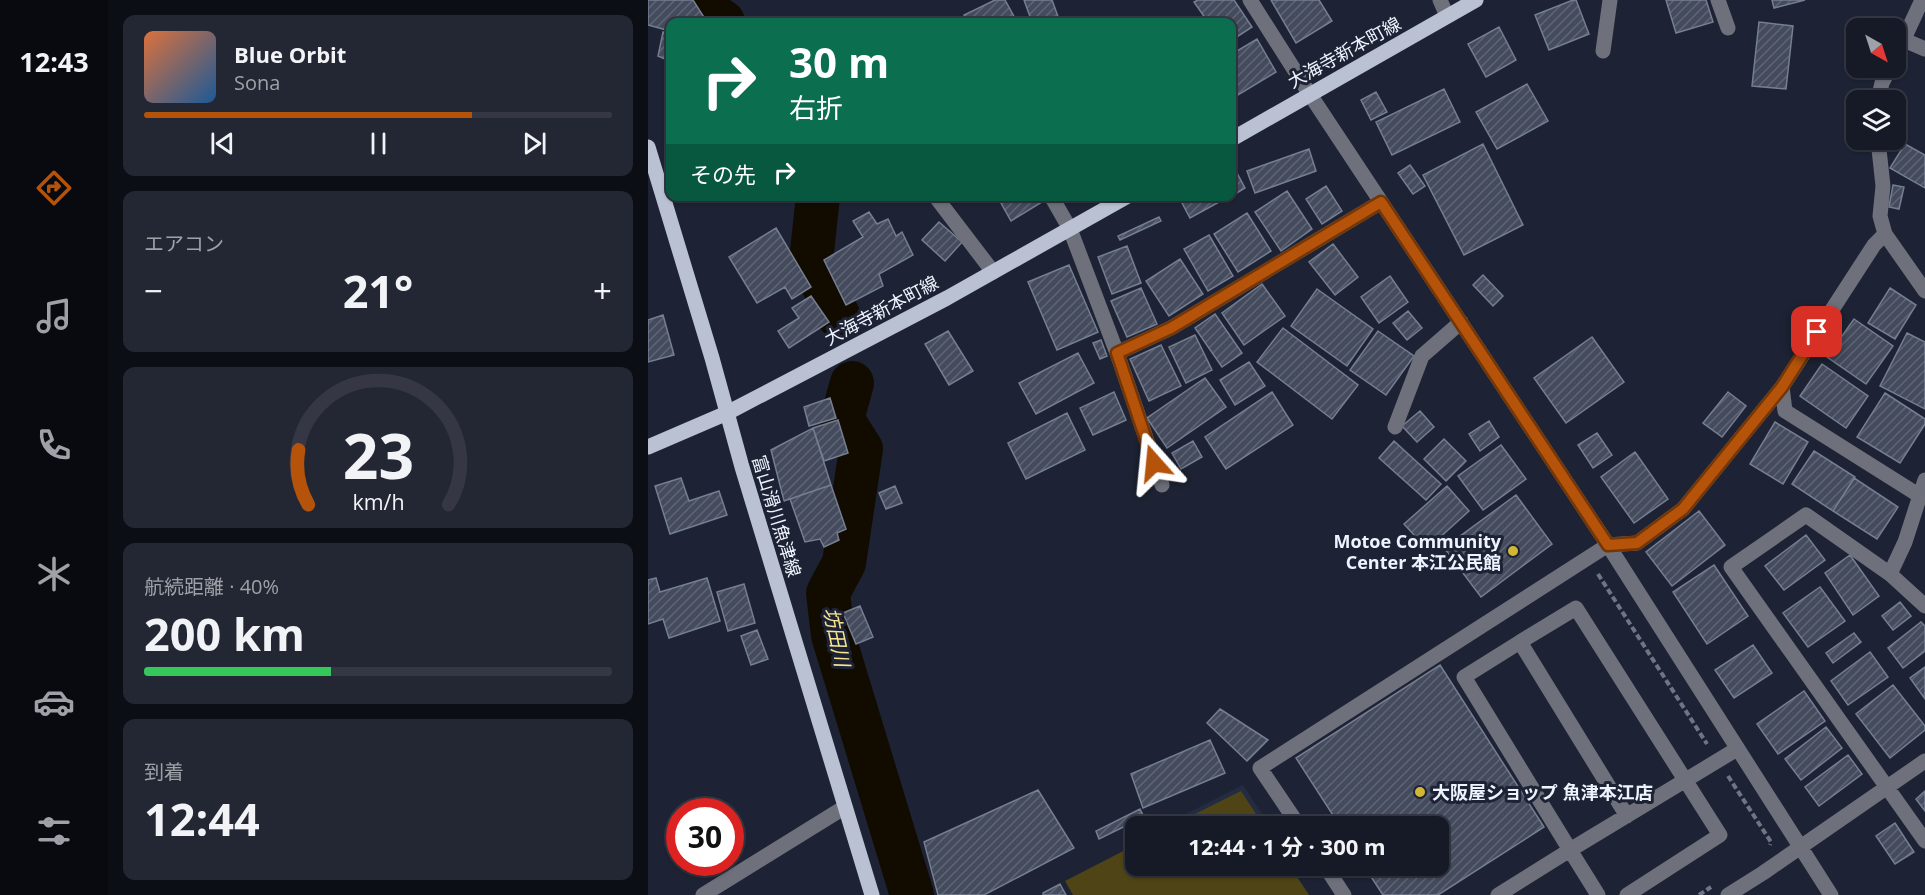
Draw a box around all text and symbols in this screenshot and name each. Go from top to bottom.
street label: 大海寺新本町線 [1283,11,1405,93]
north arrow [1846,18,1906,78]
map controls [1846,18,1906,150]
text: 30 m [789,33,889,90]
text: Blue Orbit [234,39,346,69]
icon: right [690,42,768,120]
text: 12:43 [19,43,89,80]
text: Sona [234,69,280,96]
text: 右折 [789,89,843,126]
button: layers [1846,90,1906,150]
icon: previous [206,127,239,160]
icon: pause [362,127,395,160]
icon: next [518,127,551,160]
icon: right [768,156,801,189]
text: その先 [690,159,756,189]
icon: directions [33,167,75,209]
text: エアコン [144,230,224,257]
text: 21° [343,260,413,321]
text: − [144,268,163,313]
text: + [593,268,612,313]
street label: 大海寺新本町線 [820,270,942,350]
icon: music [33,295,75,337]
pin [1791,306,1842,357]
icon: arrive [1800,315,1833,348]
text: 23 [342,412,414,497]
icon: phone [33,424,75,466]
position arrow [1122,431,1186,495]
street label: 富山滑川魚津線 [747,452,807,580]
text: km/h [352,487,404,516]
place label: Motoe Community Center 本江公民館 [1333,529,1502,574]
marker: Motoe Community Center 本江公民館 [1506,544,1520,558]
icon: climate [33,553,75,595]
text: 航続距離 · 40% [144,573,279,600]
text: 200 km [144,603,305,664]
water label: 坊田川 [818,605,857,671]
icon: car [33,681,75,723]
text: 到着 [144,758,184,785]
place label: 大阪屋ショップ 魚津本江店 [1432,780,1653,804]
marker: 大阪屋ショップ 魚津本江店 [1413,785,1427,799]
text: 12:44 [144,788,260,849]
speed limit sign: 30 [666,798,744,876]
icon: filters [33,810,75,852]
text: 12:44 · 1 分 · 300 m [1188,831,1386,861]

